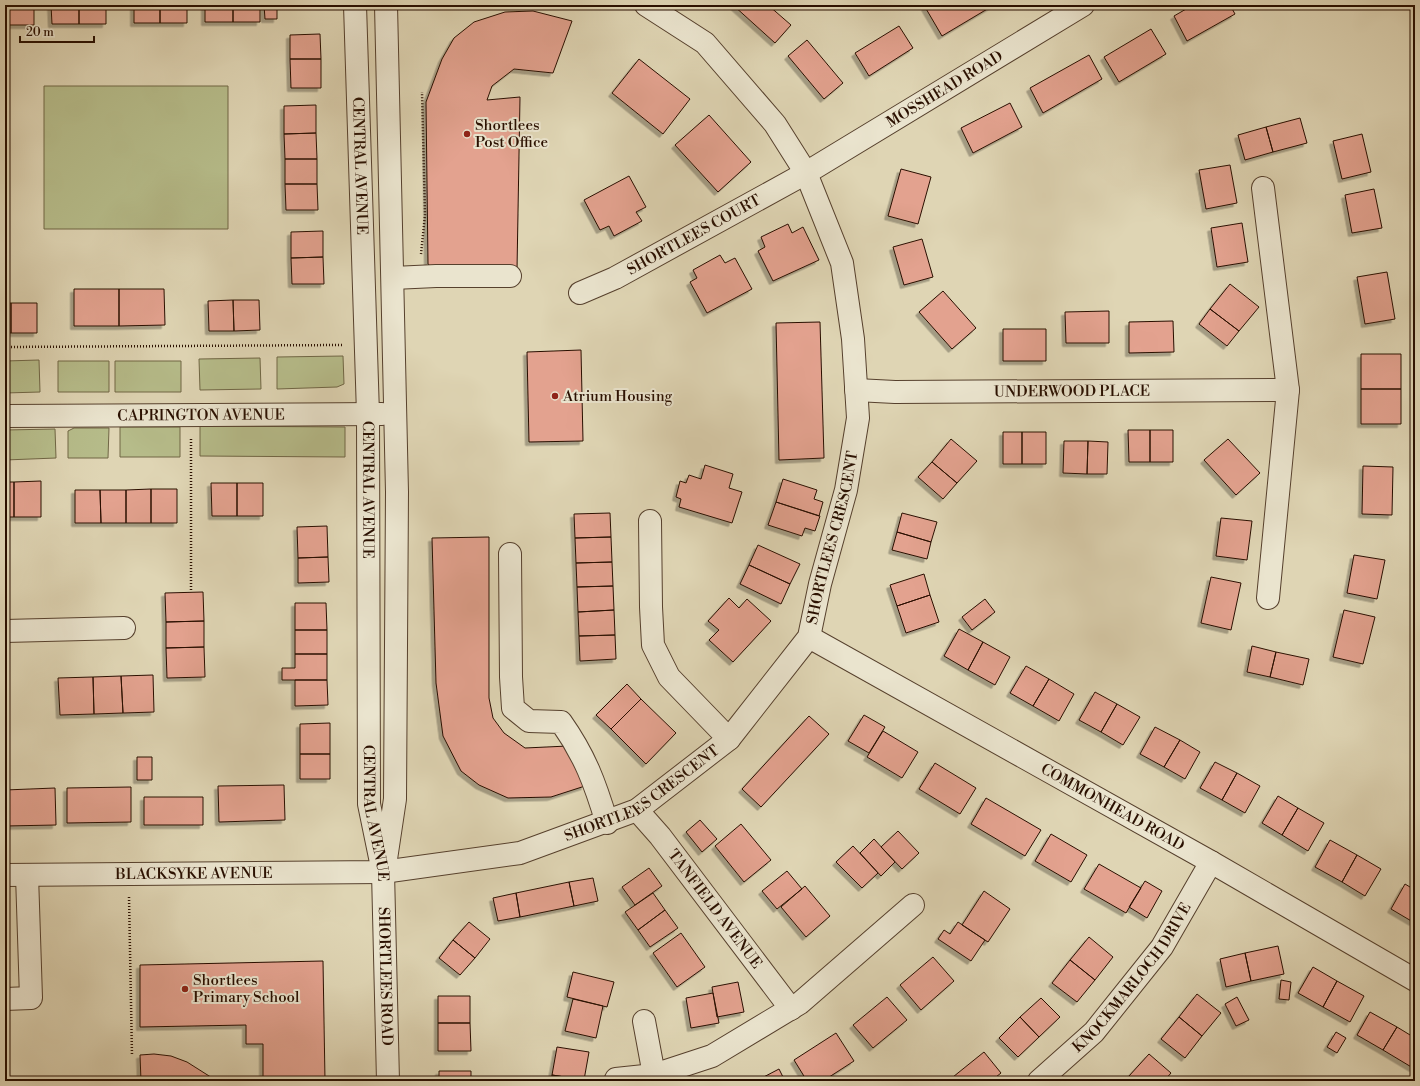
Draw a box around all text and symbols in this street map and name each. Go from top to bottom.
scale bar [20,18,94,44]
text: 20 m [26,25,54,40]
street label: MOSSHEAD ROAD [883,47,1007,132]
street label: CENTRAL AVENUE [348,97,371,235]
place label: Shortlees Post Office [475,116,548,152]
marker: Shortlees Post Office [462,129,472,139]
street label: SHORTLEES COURT [624,190,765,280]
street label: UNDERWOOD PLACE [994,382,1150,401]
place label: Atrium Housing [562,387,673,406]
marker: Atrium Housing [550,391,560,401]
street label: CAPRINGTON AVENUE [117,406,285,425]
street label: CENTRAL AVENUE [358,421,377,559]
street label: SHORTLEES CRESCENT [803,449,862,626]
street label: SHORTLEES CRESCENT [562,741,723,846]
street label: CENTRAL AVENUE [359,745,392,882]
street label: COMMONHEAD ROAD [1037,760,1188,855]
street label: TANFIELD AVENUE [663,846,766,972]
street label: BLACKSYKE AVENUE [114,864,273,884]
street label: KNOCKMARLOCH DRIVE [1069,899,1196,1057]
street label: SHORTLEES ROAD [374,907,396,1046]
place label: Shortlees Primary School [193,971,300,1007]
marker: Shortlees Primary School [180,984,190,994]

